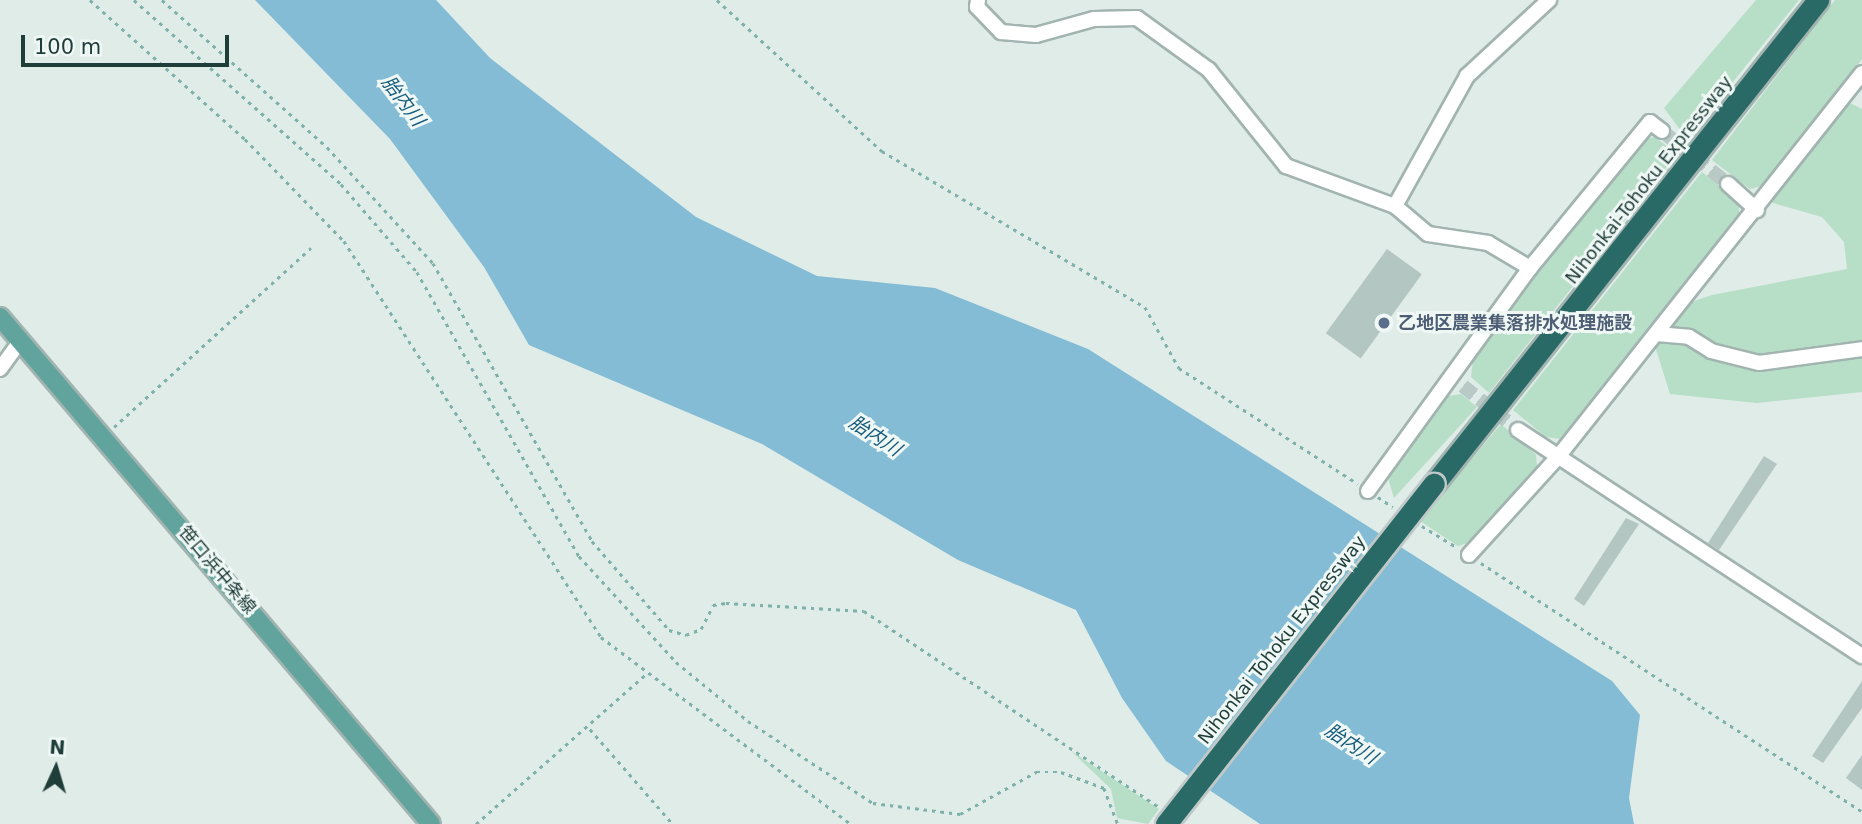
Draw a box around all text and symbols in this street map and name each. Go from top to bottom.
scale bar [24,21,233,65]
text: 100 m [34,35,101,59]
water label: 胎内川 [377,71,429,131]
street label: Nihonkai-Tohoku Expressway [1561,72,1737,288]
place label: 乙地区農業集落排水処理施設 [1398,312,1632,334]
marker: 乙地区農業集落排水処理施設 [1376,315,1392,331]
water label: 胎内川 [845,411,905,461]
street label: 笹口浜中条線 [174,522,260,618]
street label: Nihonkai Tohoku Expressway [1194,531,1370,749]
water label: 胎内川 [1321,719,1381,769]
north arrow [21,733,91,803]
text: N [49,736,66,759]

